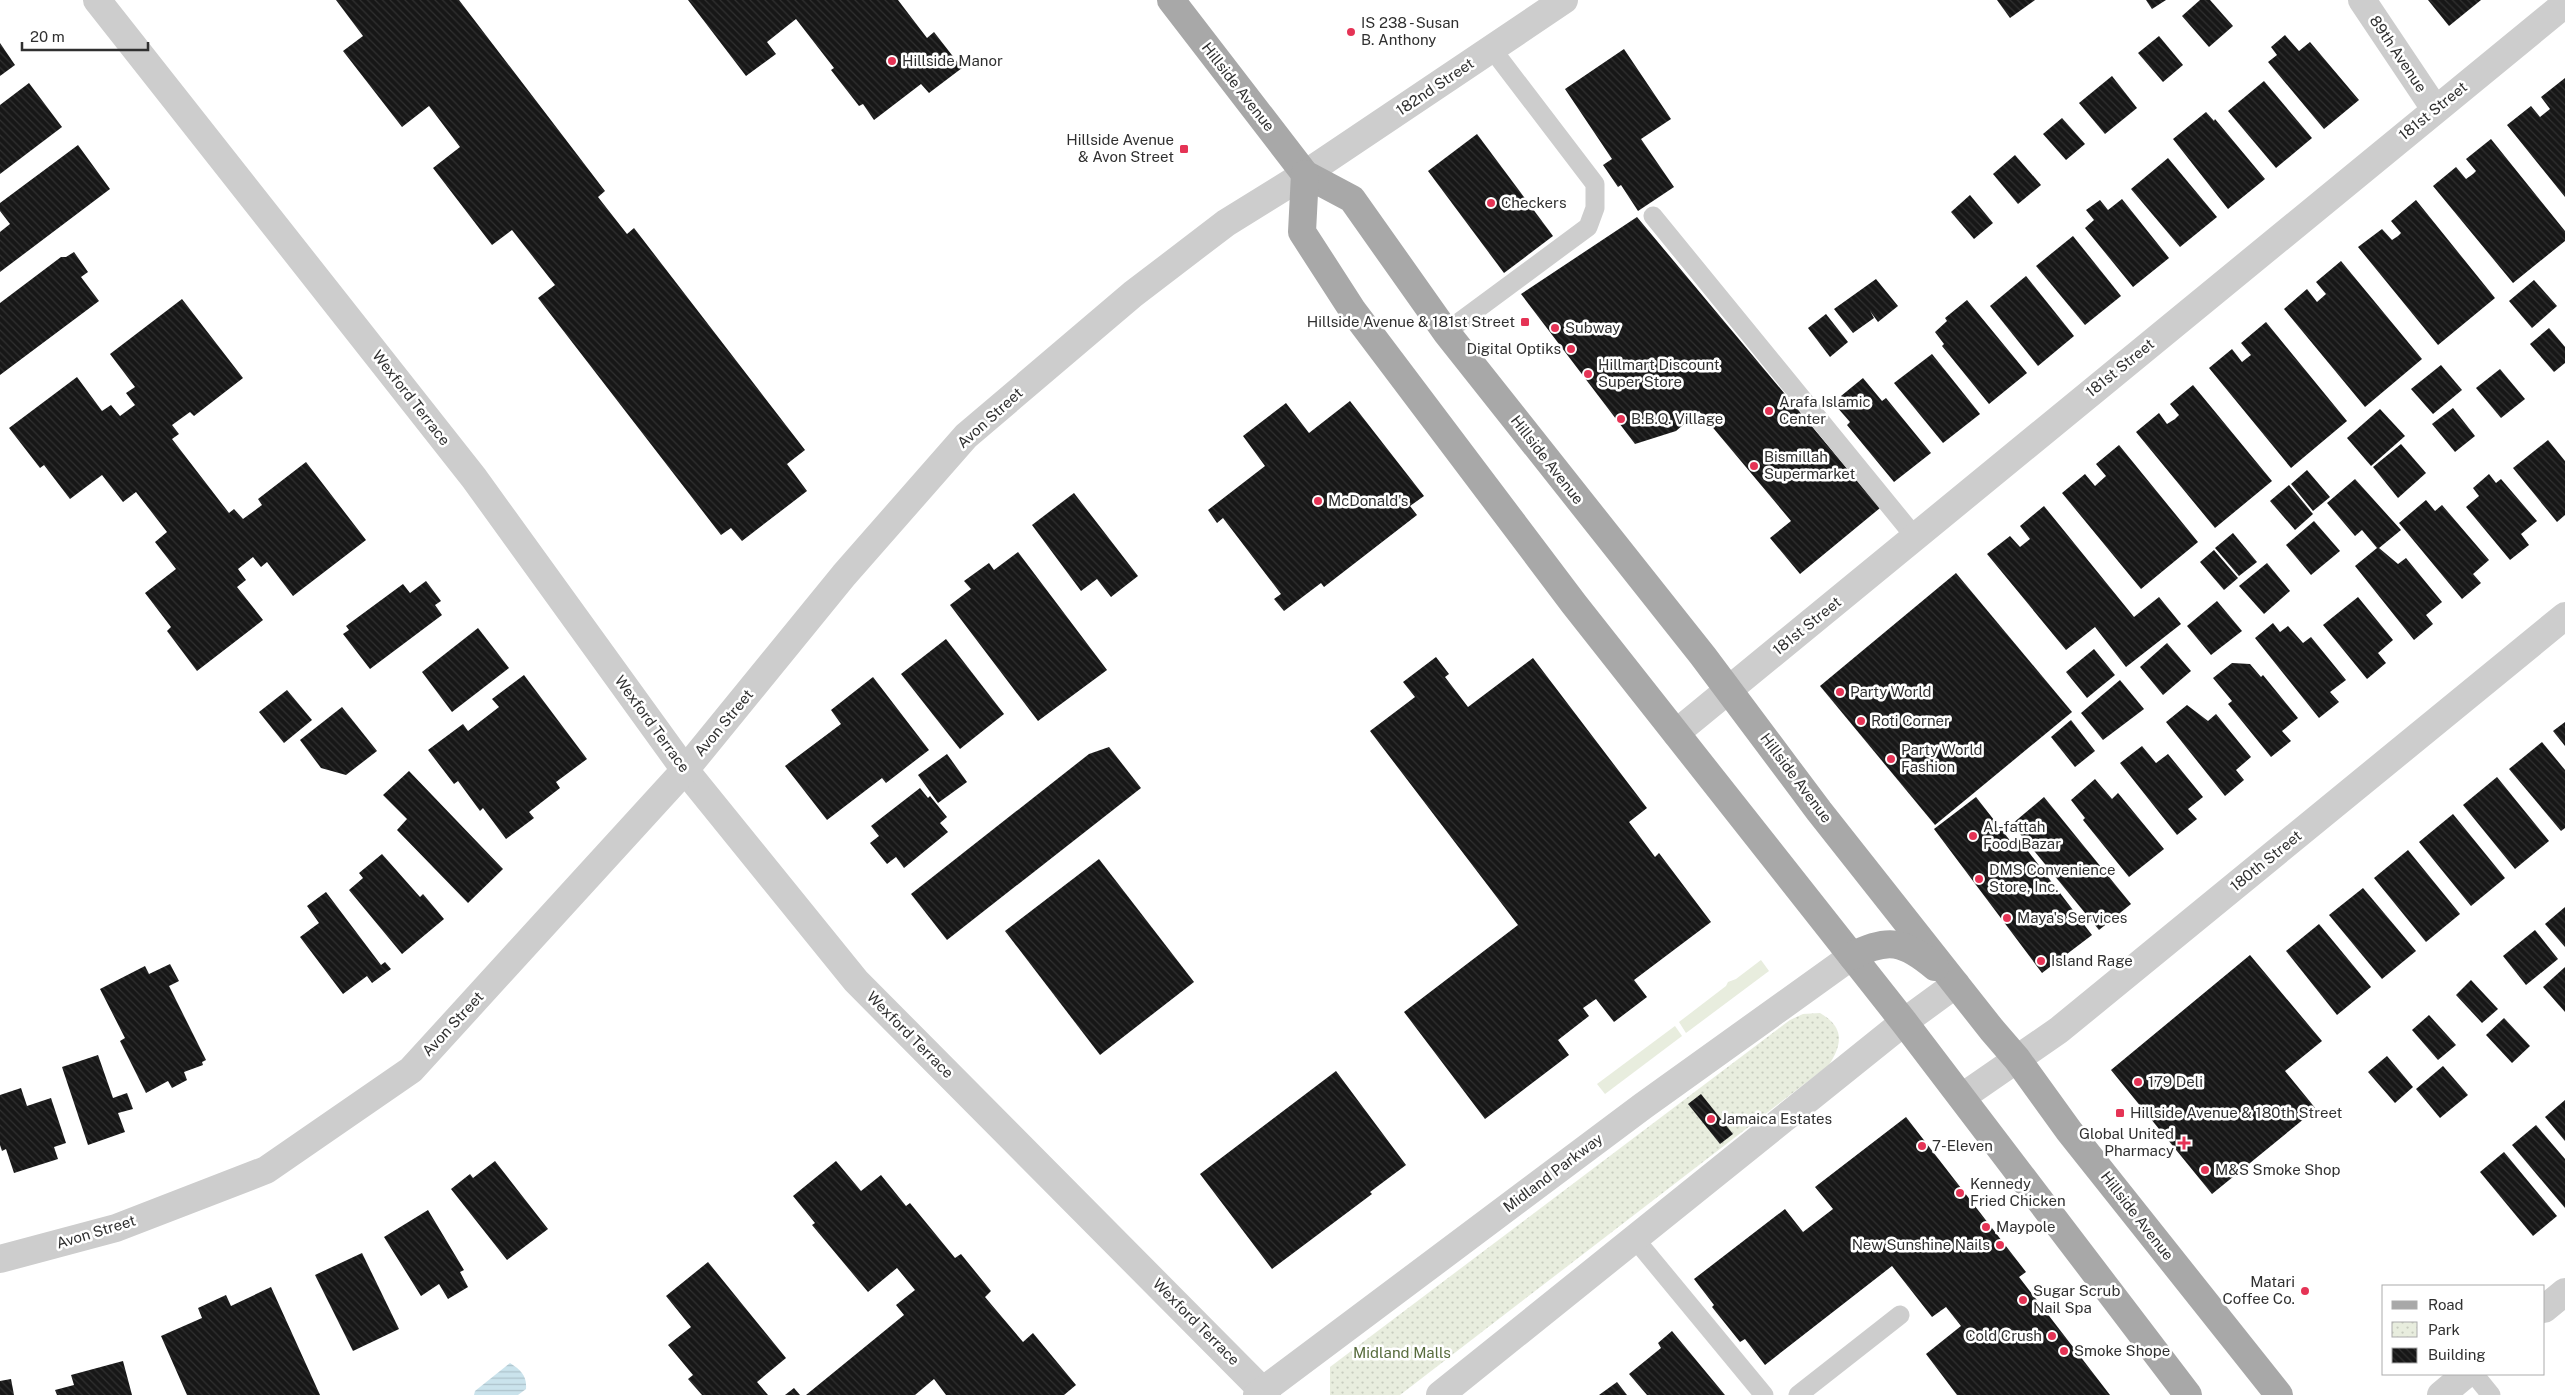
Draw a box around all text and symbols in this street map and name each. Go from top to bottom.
street label: 89th Avenue [2367,12,2430,95]
place label: IS 238 - Susan B. Anthony [1361,14,1459,48]
scale bar [22,20,149,52]
marker: IS 238 - Susan B. Anthony [1345,26,1357,38]
text: 20 m [30,28,65,45]
street label: Hillside Avenue [1199,39,1278,134]
place label: Hillside Manor [902,52,1003,69]
street label: 182nd Street [1393,54,1477,119]
marker: Hillside Manor [886,55,898,67]
street label: 181st Street [2395,78,2470,143]
place label: Hillside Avenue & Avon Street [1066,131,1174,165]
marker: Hillside Avenue & Avon Street [1178,143,1190,155]
place label: Checkers [1501,194,1567,211]
marker: Checkers [1485,197,1497,209]
place label: Hillside Avenue & 181st Street [1307,313,1515,330]
marker: Hillside Avenue & 181st Street [1519,316,1531,328]
place label: Subway [1565,319,1620,336]
marker: Subway [1549,322,1561,334]
street label: 181st Street [2082,335,2157,400]
place label: Digital Optiks [1467,340,1561,357]
marker: Digital Optiks [1565,343,1577,355]
street label: Wexford Terrace [369,347,454,448]
place label: Hillmart Discount Super Store [1598,356,1720,390]
marker: Hillmart Discount Super Store [1582,368,1594,380]
street label: Avon Street [954,384,1026,451]
place label: Arafa Islamic Center [1779,393,1871,427]
marker: Arafa Islamic Center [1763,405,1775,417]
place label: B.B.Q. Village [1631,410,1723,427]
street label: Hillside Avenue [1508,412,1587,507]
marker: B.B.Q. Village [1615,413,1627,425]
place label: Bismillah Supermarket [1764,448,1855,482]
marker: Bismillah Supermarket [1748,460,1760,472]
place label: McDonald's [1328,492,1408,509]
marker: McDonald's [1312,495,1324,507]
street label: 181st Street [1769,593,1844,658]
street label: Wexford Terrace [612,672,693,775]
place label: Party World [1850,683,1932,700]
street label: Avon Street [691,686,757,759]
marker: Party World [1834,686,1846,698]
place label: Roti Corner [1871,712,1950,729]
marker: Roti Corner [1855,715,1867,727]
street label: Hillside Avenue [1757,730,1836,826]
place label: Party World Fashion [1901,741,1983,775]
marker: Party World Fashion [1885,753,1897,765]
place label: Al-fattah Food Bazar [1983,818,2061,852]
street label: 180th Street [2227,827,2305,895]
marker: Al-fattah Food Bazar [1967,830,1979,842]
place label: DMS Convenience Store, Inc. [1989,861,2116,895]
marker: DMS Convenience Store, Inc. [1973,873,1985,885]
place label: Maya's Services [2017,909,2127,926]
marker: Maya's Services [2001,912,2013,924]
place label: Island Rage [2051,952,2133,969]
marker: Island Rage [2035,955,2047,967]
street label: Avon Street [419,988,487,1059]
street label: Wexford Terrace [864,988,957,1081]
place label: 179 Deli [2148,1073,2203,1090]
marker: 179 Deli [2132,1076,2144,1088]
place label: Hillside Avenue & 180th Street [2130,1104,2343,1121]
marker: Hillside Avenue & 180th Street [2114,1107,2126,1119]
place label: Jamaica Estates [1721,1110,1832,1127]
marker: Jamaica Estates [1705,1113,1717,1125]
place label: Global United Pharmacy [2079,1125,2174,1159]
street label: Midland Parkway [1500,1130,1606,1215]
place label: 7-Eleven [1932,1137,1993,1154]
marker: Global United Pharmacy [2178,1137,2190,1149]
marker: 7-Eleven [1916,1140,1928,1152]
place label: M&S Smoke Shop [2215,1161,2340,1178]
marker: M&S Smoke Shop [2199,1164,2211,1176]
street label: Hillside Avenue [2098,1168,2177,1263]
place label: Kennedy Fried Chicken [1970,1175,2066,1209]
marker: Kennedy Fried Chicken [1954,1187,1966,1199]
street label: Avon Street [54,1211,138,1252]
place label: Maypole [1996,1218,2055,1235]
marker: Maypole [1980,1221,1992,1233]
place label: New Sunshine Nails [1852,1236,1990,1253]
marker: New Sunshine Nails [1994,1239,2006,1251]
place label: Matari Coffee Co. [2222,1273,2295,1307]
street label: Wexford Terrace [1150,1275,1243,1368]
place label: Sugar Scrub Nail Spa [2033,1282,2120,1316]
marker: Matari Coffee Co. [2299,1285,2311,1297]
legend [2382,1285,2545,1375]
marker: Sugar Scrub Nail Spa [2017,1294,2029,1306]
text: Road [2428,1296,2464,1313]
text: Park [2428,1321,2460,1338]
place label: Cold Crush [1965,1327,2042,1344]
marker: Cold Crush [2046,1330,2058,1342]
place label: Smoke Shope [2074,1342,2170,1359]
park label: Midland Malls [1353,1344,1451,1361]
marker: Smoke Shope [2058,1345,2070,1357]
text: Building [2428,1346,2486,1363]

